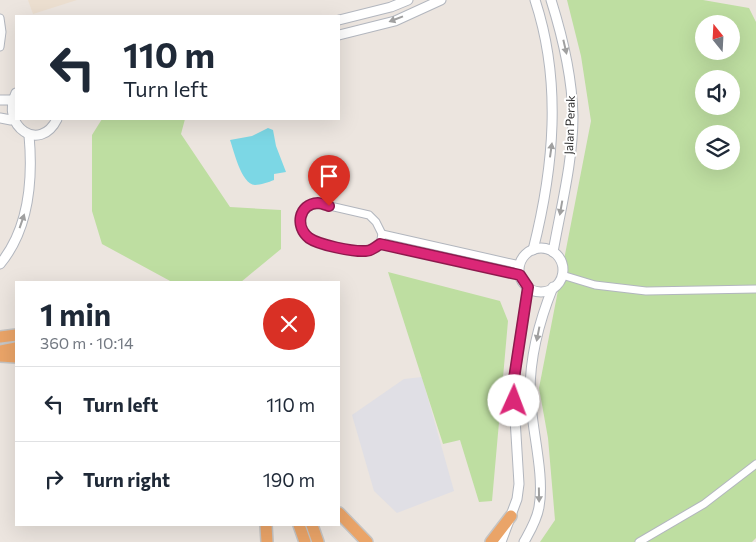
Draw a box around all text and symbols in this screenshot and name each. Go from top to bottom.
one-way arrow [388,15,403,23]
north arrow [695,15,740,60]
map controls [695,15,740,170]
text: 110 m [123,32,215,75]
icon: left [40,35,105,100]
one-way arrow [561,39,569,54]
button: sound [695,70,740,115]
text: Turn left [123,75,208,102]
street label: Jalan Perak [561,95,578,155]
button: layers [695,125,740,170]
one-way arrow [547,142,555,158]
pin [308,155,350,206]
icon: arrive [315,162,343,190]
one-way arrow [556,200,564,216]
one-way arrow [19,213,27,228]
text: 1 min [40,295,111,332]
button: close [263,298,315,350]
one-way arrow [534,326,542,342]
text: 360 m · 10:14 [40,333,134,352]
position arrow [487,374,539,426]
icon: left [40,390,68,418]
text: Turn left [83,393,158,416]
text: 110 m [266,393,315,416]
icon: right [40,465,68,493]
text: Turn right [83,468,170,491]
text: 190 m [263,468,315,491]
one-way arrow [535,487,543,503]

